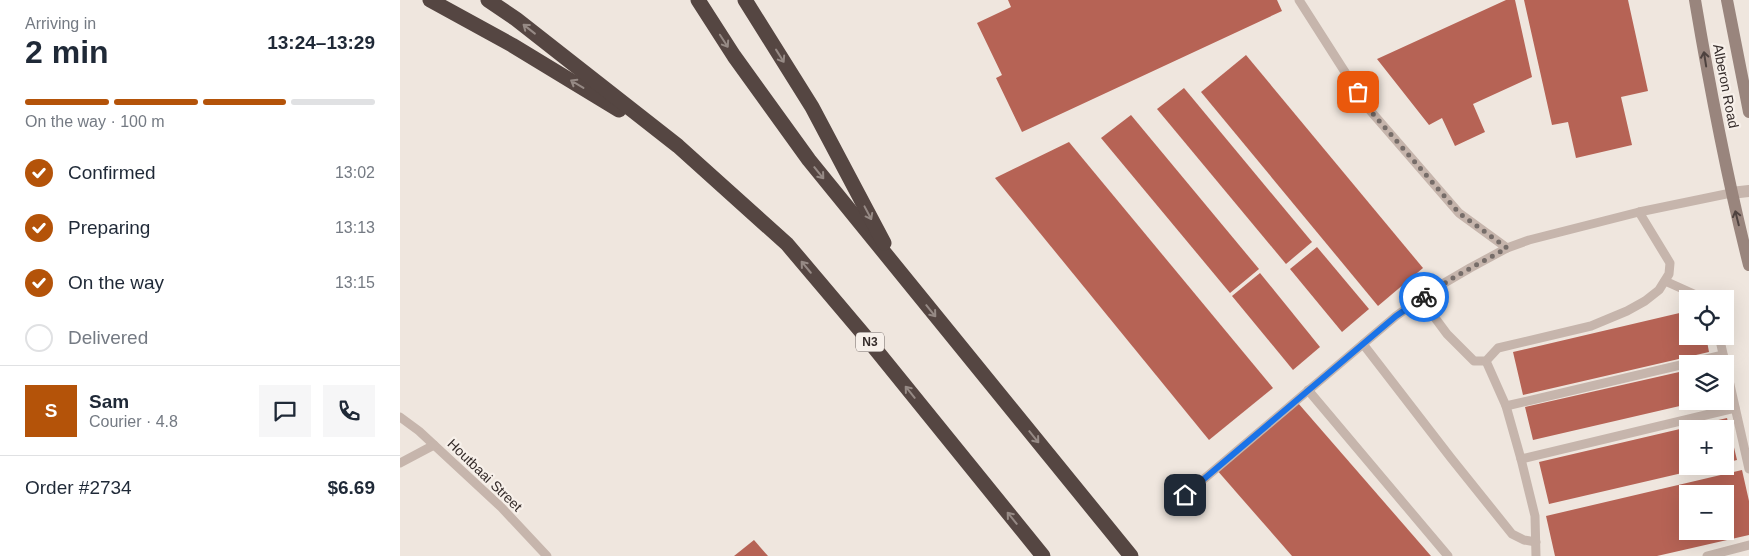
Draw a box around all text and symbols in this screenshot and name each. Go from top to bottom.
text: Arriving in [25,15,96,32]
one-way arrow [523,24,536,35]
text: 13:24–13:29 [267,32,375,53]
one-way arrow [720,33,730,47]
text: 2 min [25,34,109,70]
street label: Alberon Road [1710,42,1742,130]
one-way arrow [775,49,785,63]
one-way arrow [1700,51,1710,67]
pin [1337,71,1379,113]
icon: bag [1344,78,1372,106]
one-way arrow [570,79,584,89]
text: On the way · 100 m [25,113,165,130]
icon: check [25,159,53,187]
text: Confirmed [68,162,156,183]
text: 13:02 [335,164,375,181]
one-way arrow [814,166,825,179]
one-way arrow [863,205,873,220]
one-way arrow [1732,211,1741,227]
icon: check [25,214,53,242]
text: Preparing [68,217,150,238]
text: 13:13 [335,219,375,236]
one-way arrow [801,261,812,274]
icon: check [25,269,53,297]
text: On the way [68,272,164,293]
courier [1399,272,1449,322]
text: 13:15 [335,274,375,291]
icon: bike [1410,283,1438,311]
map controls [1679,290,1734,540]
button: locate [1679,290,1734,345]
one-way arrow [926,304,937,317]
text: Delivered [68,327,148,348]
road number: N3 [856,332,884,352]
button: layers [1679,355,1734,410]
button: chat [259,385,311,437]
button: phone [323,385,375,437]
one-way arrow [905,386,916,399]
text: Sam [89,391,129,412]
text: S [45,400,57,421]
text: Courier · 4.8 [89,413,178,430]
button: + [1679,420,1734,475]
one-way arrow [1029,430,1040,443]
street label: Houtbaai Street [444,435,526,515]
pin [1164,474,1206,516]
text: Order #2734 [25,477,132,498]
text: $6.69 [327,477,375,498]
icon: home [1171,481,1199,509]
button: − [1679,485,1734,540]
one-way arrow [1007,512,1018,525]

